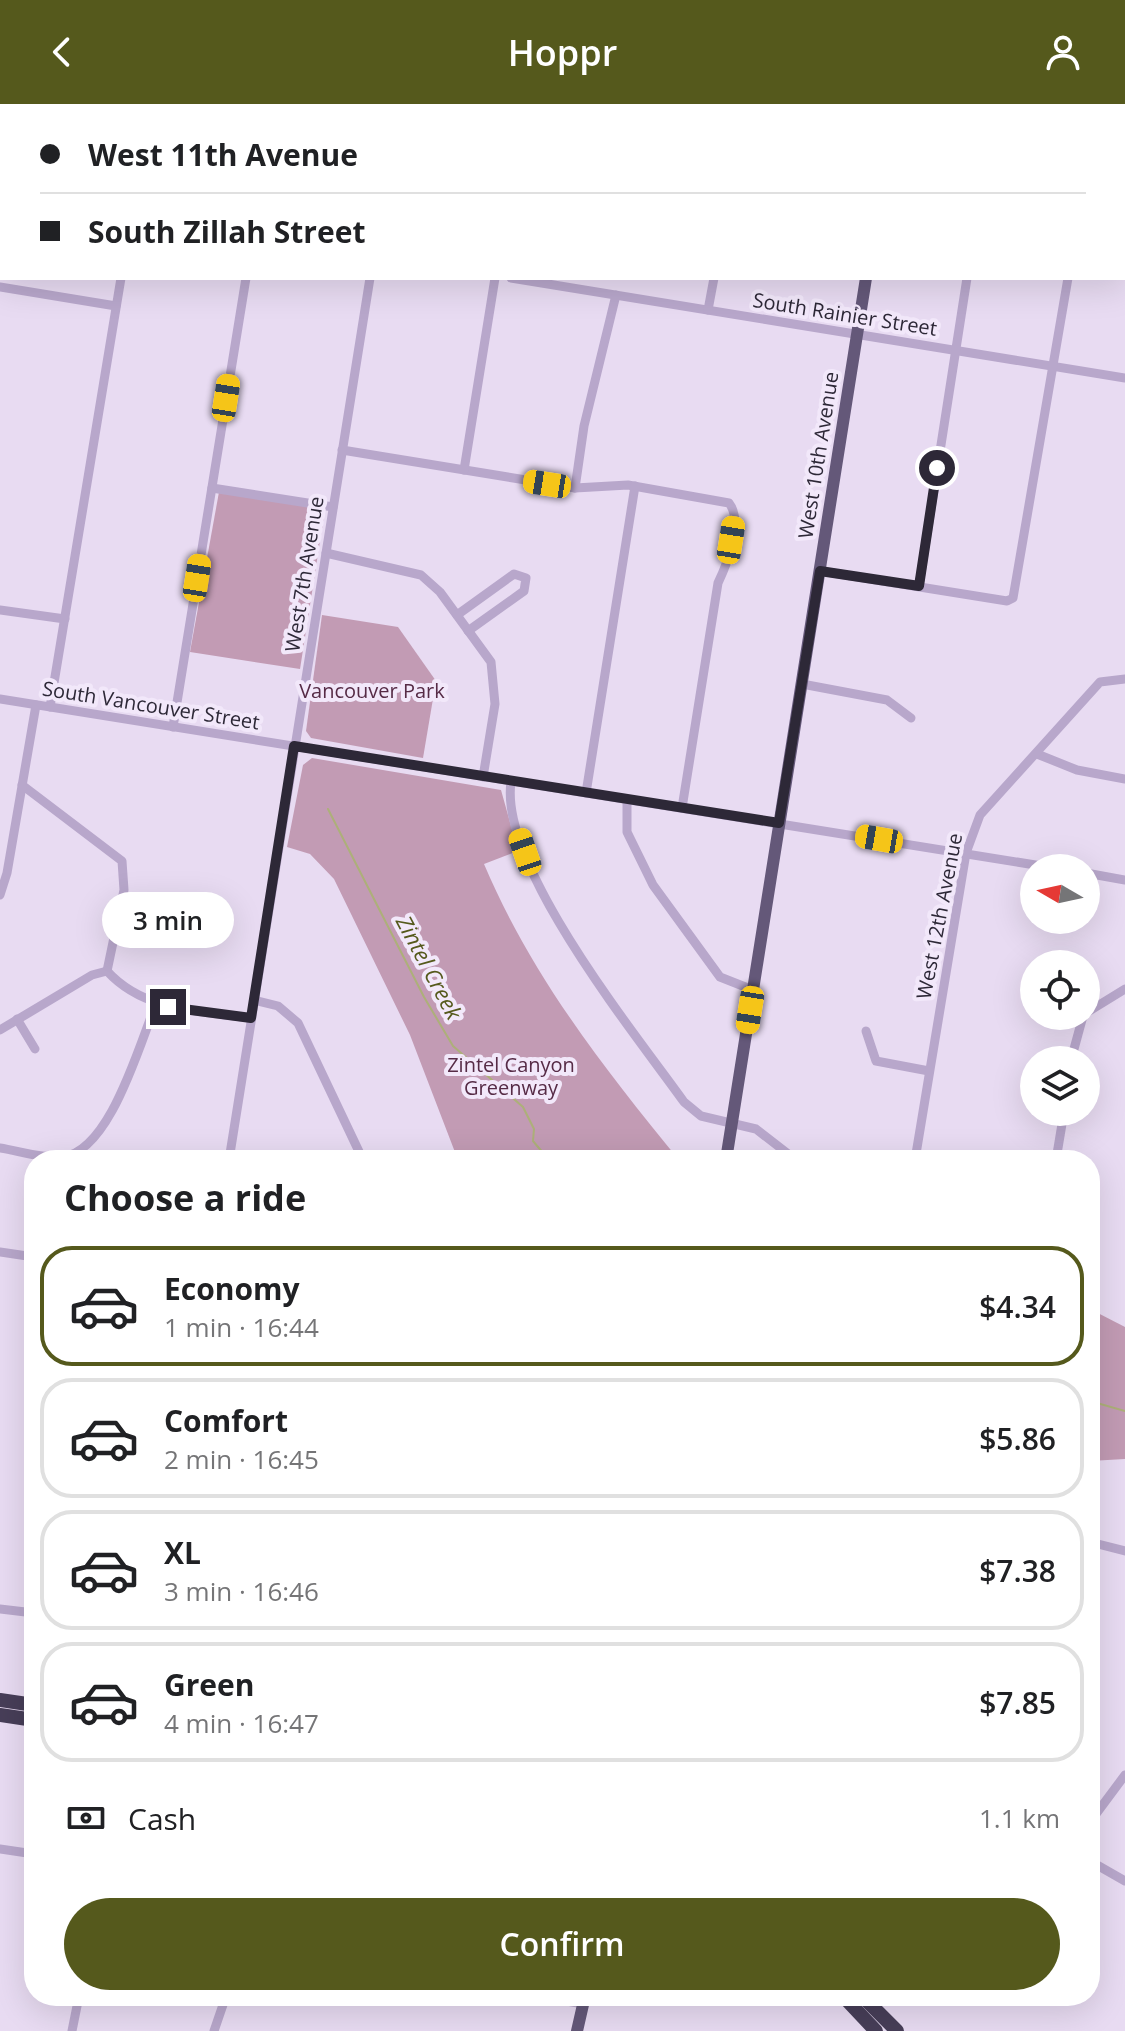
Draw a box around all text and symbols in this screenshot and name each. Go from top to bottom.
text: Hoppr [508,28,617,77]
icon: back [40,30,84,74]
icon: person [1041,30,1085,74]
text: West 11th Avenue [88,134,358,175]
text: South Zillah Street [88,211,365,252]
street label: South Rainier Street [751,286,939,342]
street label: West 10th Avenue [791,370,845,540]
car [210,372,242,424]
route start [919,450,955,486]
car [521,468,573,500]
street label: West 7th Avenue [278,494,330,654]
car [715,514,747,566]
car [181,552,213,604]
street label: South Vancouver Street [40,674,262,736]
park label: Vancouver Park [299,677,445,704]
car [853,823,905,855]
car [506,825,544,879]
street label: West 12th Avenue [910,831,968,1001]
north arrow [1020,854,1100,934]
map controls [1020,854,1100,1126]
callout: 3 min [102,891,234,947]
text: 3 min [133,902,203,938]
water label: Zintel Creek [390,909,471,1025]
button: locate [1020,950,1100,1030]
car [734,984,766,1036]
route end [150,989,186,1025]
button: layers [1020,1046,1100,1126]
park label: Zintel Canyon Greenway [447,1051,575,1101]
text: Choose a ride [64,1173,306,1222]
text: Economy [164,1268,300,1309]
icon: car [68,1270,140,1342]
text: $4.34 [979,1286,1056,1327]
text: 1 min · 16:44 [164,1309,319,1345]
text: Comfort [164,1400,288,1441]
icon: car [68,1402,140,1474]
text: $5.86 [979,1418,1056,1459]
text: 2 min · 16:45 [164,1441,319,1477]
text: XL [164,1532,201,1573]
icon: car [68,1534,140,1606]
text: $7.38 [979,1550,1056,1591]
text: 3 min · 16:46 [164,1573,319,1609]
text: Green [164,1664,255,1705]
icon: car [68,1666,140,1738]
text: $7.85 [979,1682,1056,1723]
text: 4 min · 16:47 [164,1705,319,1741]
icon: cash [64,1796,108,1840]
text: Cash [128,1798,196,1839]
text: 1.1 km [979,1800,1060,1836]
button: Confirm [64,1898,1060,1990]

